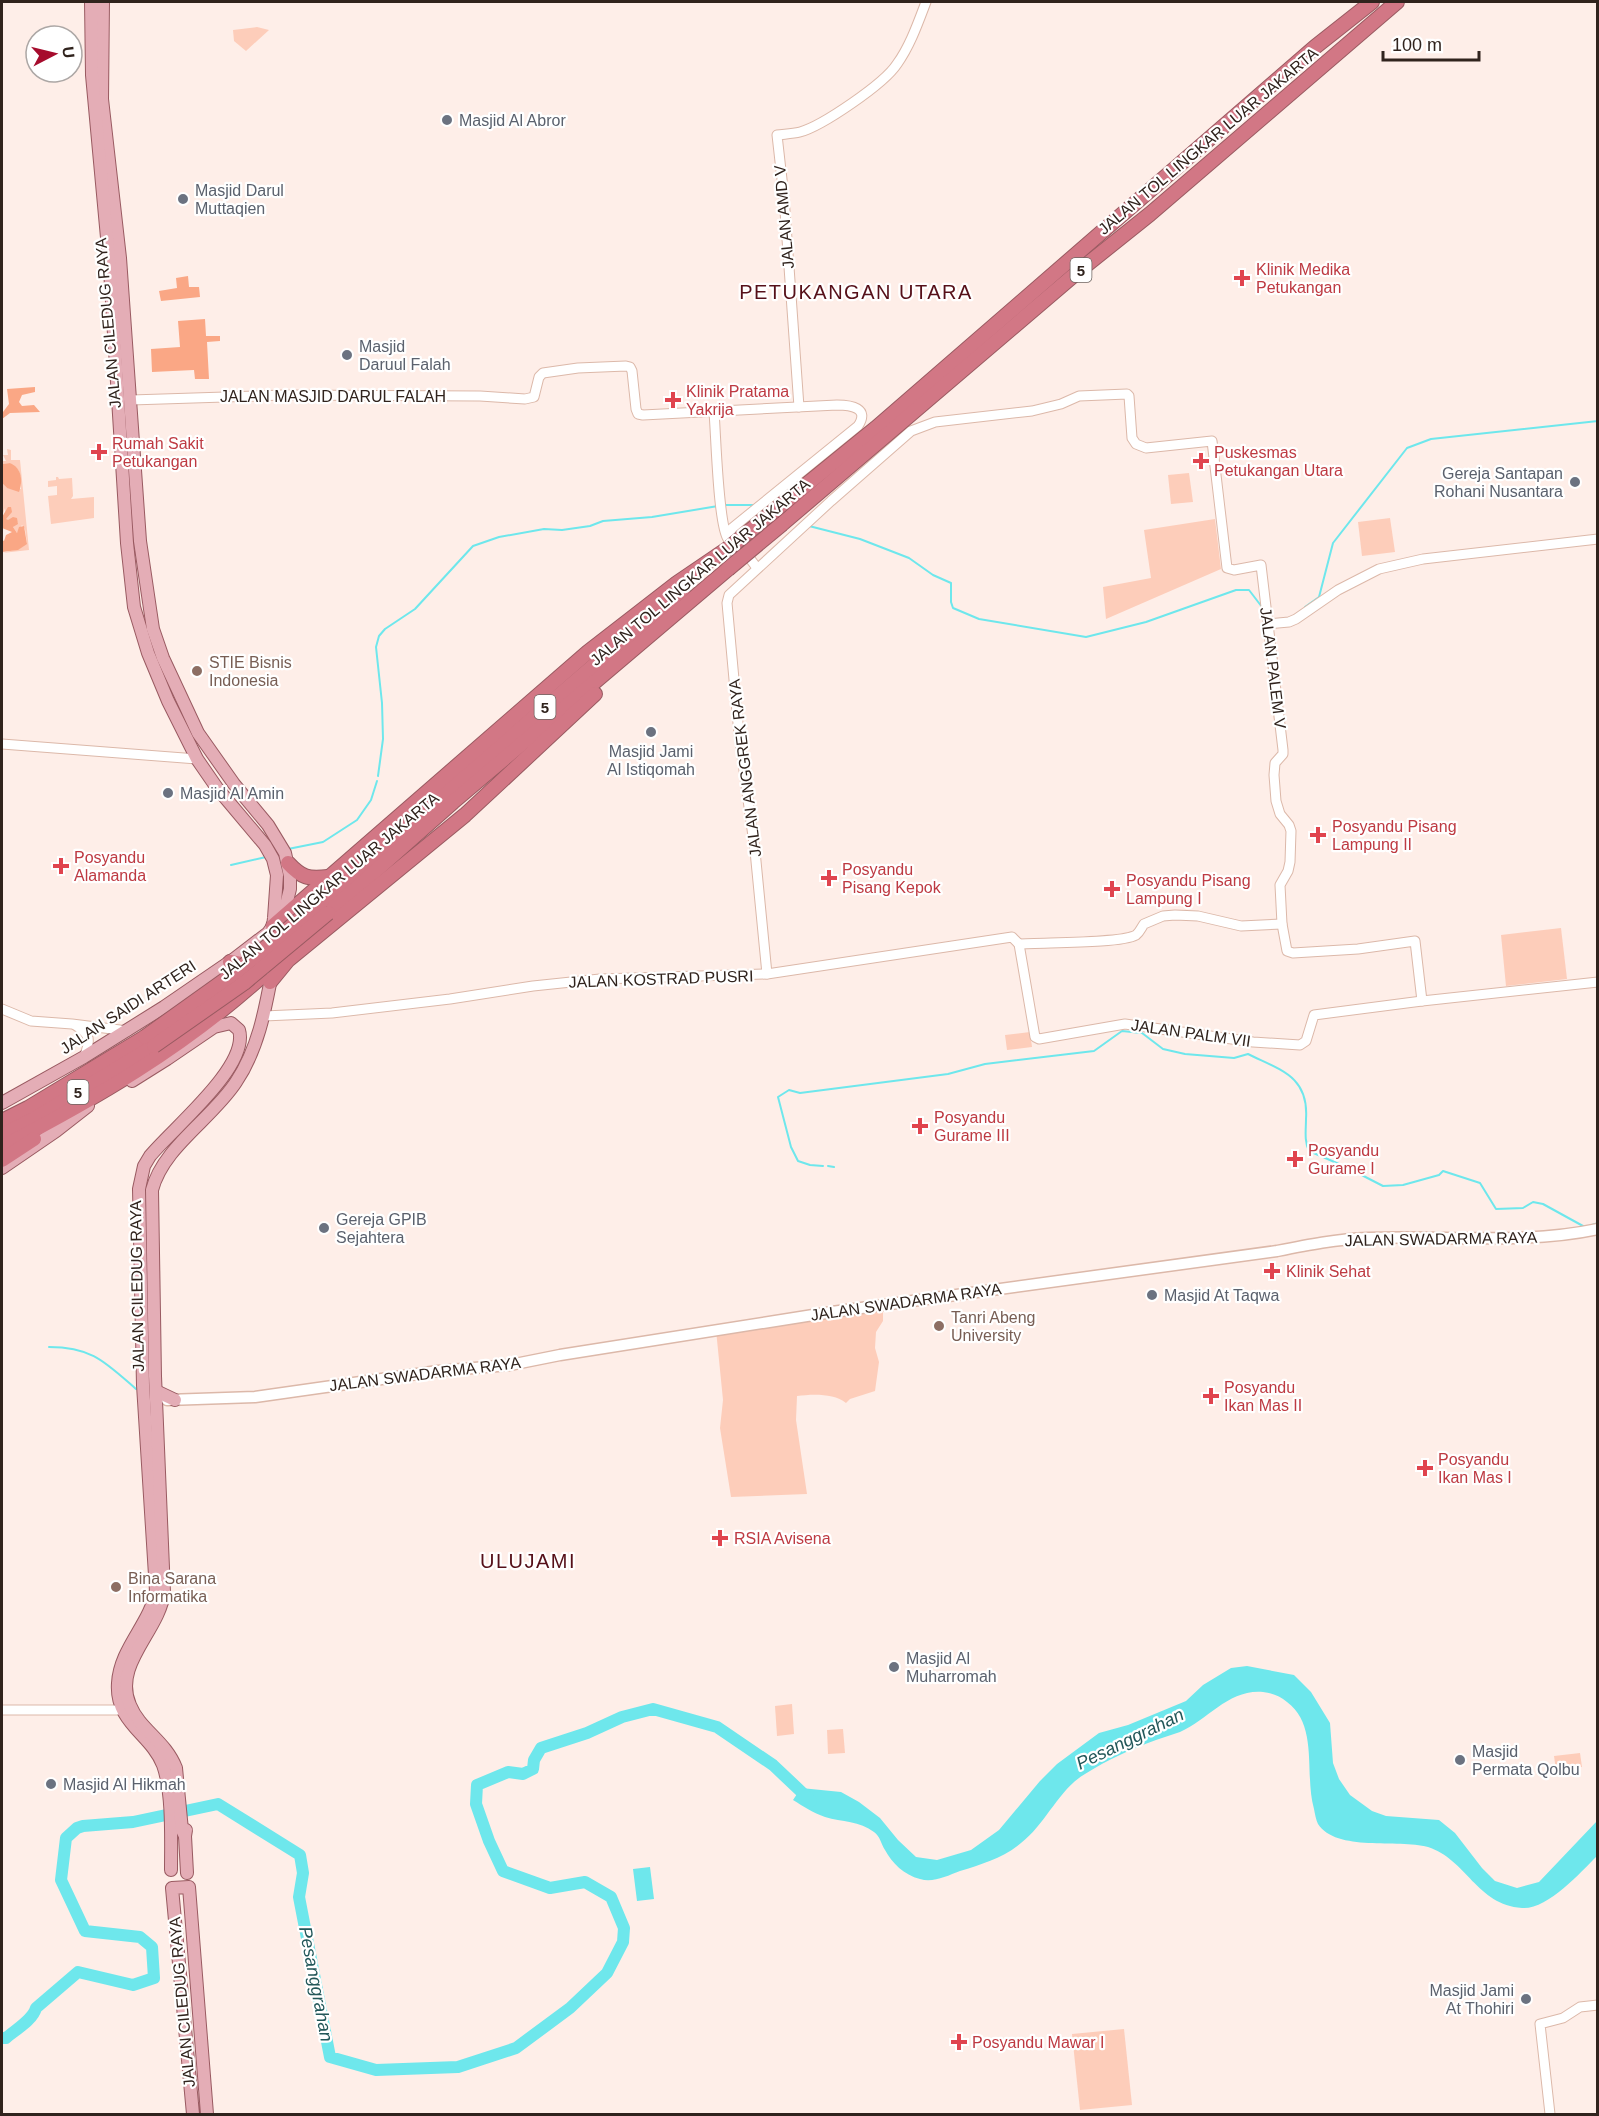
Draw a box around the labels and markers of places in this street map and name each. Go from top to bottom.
place label: Masjid Al Abror [459,112,566,129]
marker: Masjid Al Abror [440,113,454,127]
place label: Masjid Darul Muttaqien [195,182,284,217]
marker: Masjid Darul Muttaqien [176,192,190,206]
place label: Klinik Medika Petukangan [1256,261,1350,296]
marker: Klinik Medika Petukangan [1233,269,1251,287]
place label: Masjid Daruul Falah [359,338,451,373]
marker: Masjid Daruul Falah [340,348,354,362]
place label: Klinik Pratama Yakrija [686,383,789,418]
marker: Klinik Pratama Yakrija [664,391,682,409]
place label: Rumah Sakit Petukangan [112,435,204,470]
marker: Rumah Sakit Petukangan [90,443,108,461]
place label: Puskesmas Petukangan Utara [1214,444,1343,479]
marker: Puskesmas Petukangan Utara [1192,452,1210,470]
place label: Gereja Santapan Rohani Nusantara [1434,465,1563,500]
marker: Gereja Santapan Rohani Nusantara [1568,475,1582,489]
place label: STIE Bisnis Indonesia [209,654,292,689]
marker: STIE Bisnis Indonesia [190,664,204,678]
marker: Masjid Jami Al Istiqomah [644,725,658,739]
place label: Masjid Jami Al Istiqomah [607,743,695,778]
place label: Masjid Al Amin [180,785,284,802]
marker: Masjid Al Amin [161,786,175,800]
place label: Posyandu Pisang Lampung II [1332,818,1457,853]
marker: Posyandu Pisang Lampung II [1309,826,1327,844]
place label: Posyandu Alamanda [74,849,146,884]
marker: Posyandu Alamanda [52,857,70,875]
place label: Posyandu Pisang Kepok [842,861,942,896]
marker: Posyandu Pisang Kepok [820,869,838,887]
place label: Posyandu Pisang Lampung I [1126,872,1251,907]
marker: Posyandu Pisang Lampung I [1103,880,1121,898]
place label: Posyandu Gurame III [934,1109,1010,1144]
marker: Posyandu Gurame III [911,1117,929,1135]
place label: Posyandu Gurame I [1308,1142,1379,1177]
marker: Posyandu Gurame I [1286,1150,1304,1168]
place label: Gereja GPIB Sejahtera [336,1211,427,1246]
marker: Gereja GPIB Sejahtera [317,1221,331,1235]
marker: Klinik Sehat [1263,1262,1281,1280]
place label: Klinik Sehat [1286,1263,1371,1280]
place label: Masjid At Taqwa [1164,1287,1279,1304]
marker: Masjid At Taqwa [1145,1288,1159,1302]
place label: Tanri Abeng University [951,1309,1036,1344]
marker: Tanri Abeng University [932,1319,946,1333]
place label: Posyandu Ikan Mas II [1224,1379,1302,1414]
marker: Posyandu Ikan Mas II [1202,1387,1220,1405]
place label: Posyandu Ikan Mas I [1438,1451,1512,1486]
marker: Posyandu Ikan Mas I [1416,1459,1434,1477]
marker: RSIA Avisena [711,1529,729,1547]
place label: RSIA Avisena [734,1530,831,1547]
place label: Bina Sarana Informatika [128,1570,216,1605]
marker: Bina Sarana Informatika [109,1580,123,1594]
place label: Masjid Al Muharromah [906,1650,997,1685]
marker: Masjid Al Muharromah [887,1660,901,1674]
place label: Masjid Permata Qolbu [1472,1743,1580,1778]
marker: Masjid Permata Qolbu [1453,1753,1467,1767]
place label: Masjid Al Hikmah [63,1776,186,1793]
marker: Masjid Al Hikmah [44,1777,58,1791]
place label: Masjid Jami At Thohiri [1430,1982,1514,2017]
marker: Masjid Jami At Thohiri [1519,1992,1533,2006]
marker: Posyandu Mawar I [950,2033,968,2051]
place label: Posyandu Mawar I [972,2034,1105,2051]

